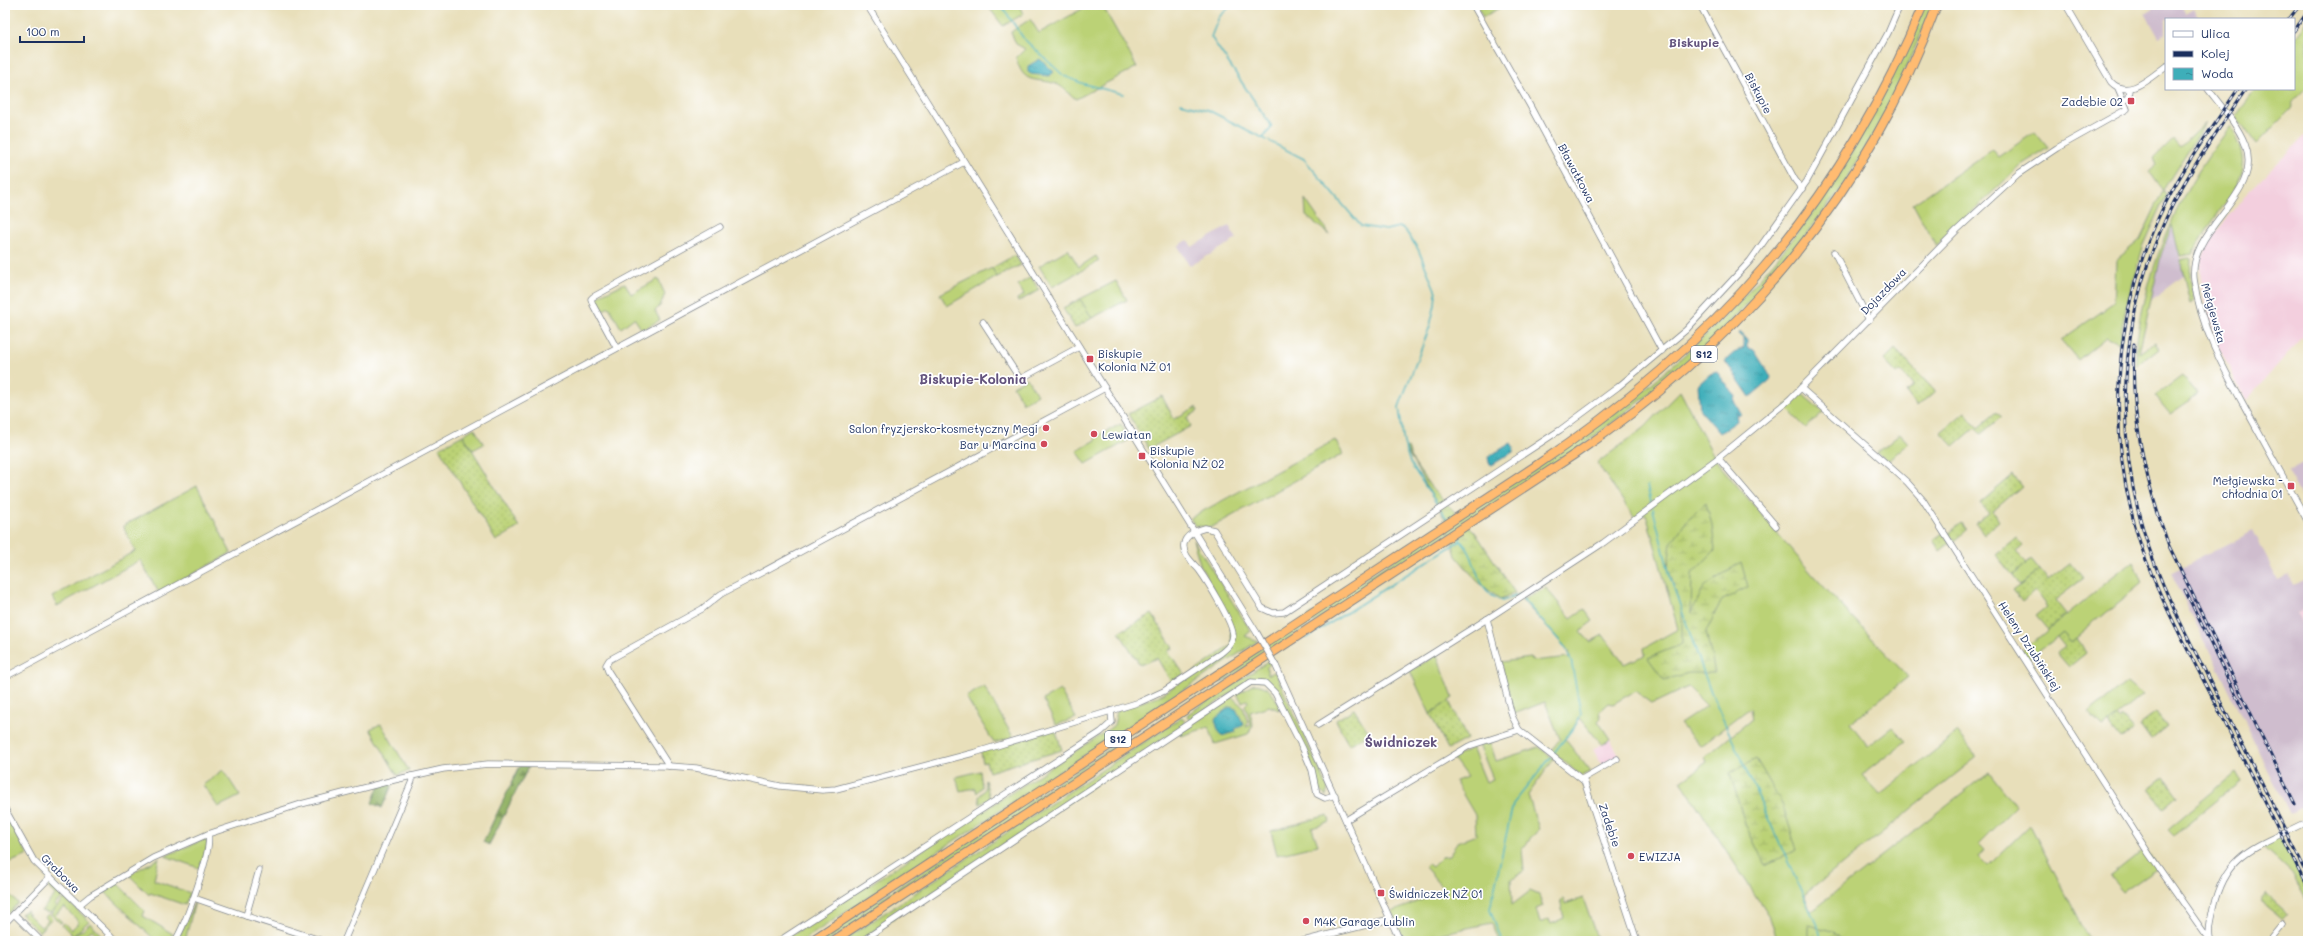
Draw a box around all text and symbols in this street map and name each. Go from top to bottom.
scale bar [20,18,84,44]
legend [2165,18,2295,90]
text: 100 m [26,23,60,39]
text: Ulica [2201,25,2230,41]
district label: Biskupie [1669,34,1719,50]
text: Kolej [2201,45,2230,61]
text: Woda [2201,65,2234,81]
street label: Biskupie [1742,70,1776,116]
place label: Zadębie 02 [2061,94,2123,109]
marker: Zadębie 02 [2126,96,2136,106]
street label: Bławatkowa [1555,141,1599,205]
street label: Dojazdowa [1857,264,1909,318]
street label: Mełgiewska [2198,281,2230,345]
place label: Biskupie Kolonia NŻ 01 [1098,346,1171,374]
road number: S12 [1691,346,1717,362]
marker: Biskupie Kolonia NŻ 01 [1085,354,1095,364]
district label: Biskupie-Kolonia [919,370,1027,387]
place label: Salon fryzjersko-kosmetyczny Megi [849,421,1038,436]
marker: Salon fryzjersko-kosmetyczny Megi [1041,423,1051,433]
place label: Lewiatan [1102,427,1151,442]
marker: Lewiatan [1089,429,1099,439]
place label: Bar u Marcina [960,437,1036,452]
marker: Bar u Marcina [1039,439,1049,449]
place label: Biskupie Kolonia NŻ 02 [1150,443,1224,471]
marker: Biskupie Kolonia NŻ 02 [1137,451,1147,461]
place label: Mełgiewska - chłodnia 01 [2213,473,2283,501]
marker: Mełgiewska - chłodnia 01 [2286,481,2296,491]
street label: Heleny Dziubińskiej [1995,598,2065,694]
road number: S12 [1105,731,1131,747]
district label: Świdniczek [1365,733,1437,750]
street label: Zadębie [1596,801,1625,849]
place label: EWIZJA [1639,849,1681,864]
street label: Grabowa [38,850,84,896]
marker: EWIZJA [1626,851,1636,861]
place label: Świdniczek NŻ 01 [1389,886,1483,901]
marker: Świdniczek NŻ 01 [1376,888,1386,898]
place label: M4K Garage Lublin [1314,914,1415,929]
marker: M4K Garage Lublin [1301,916,1311,926]

